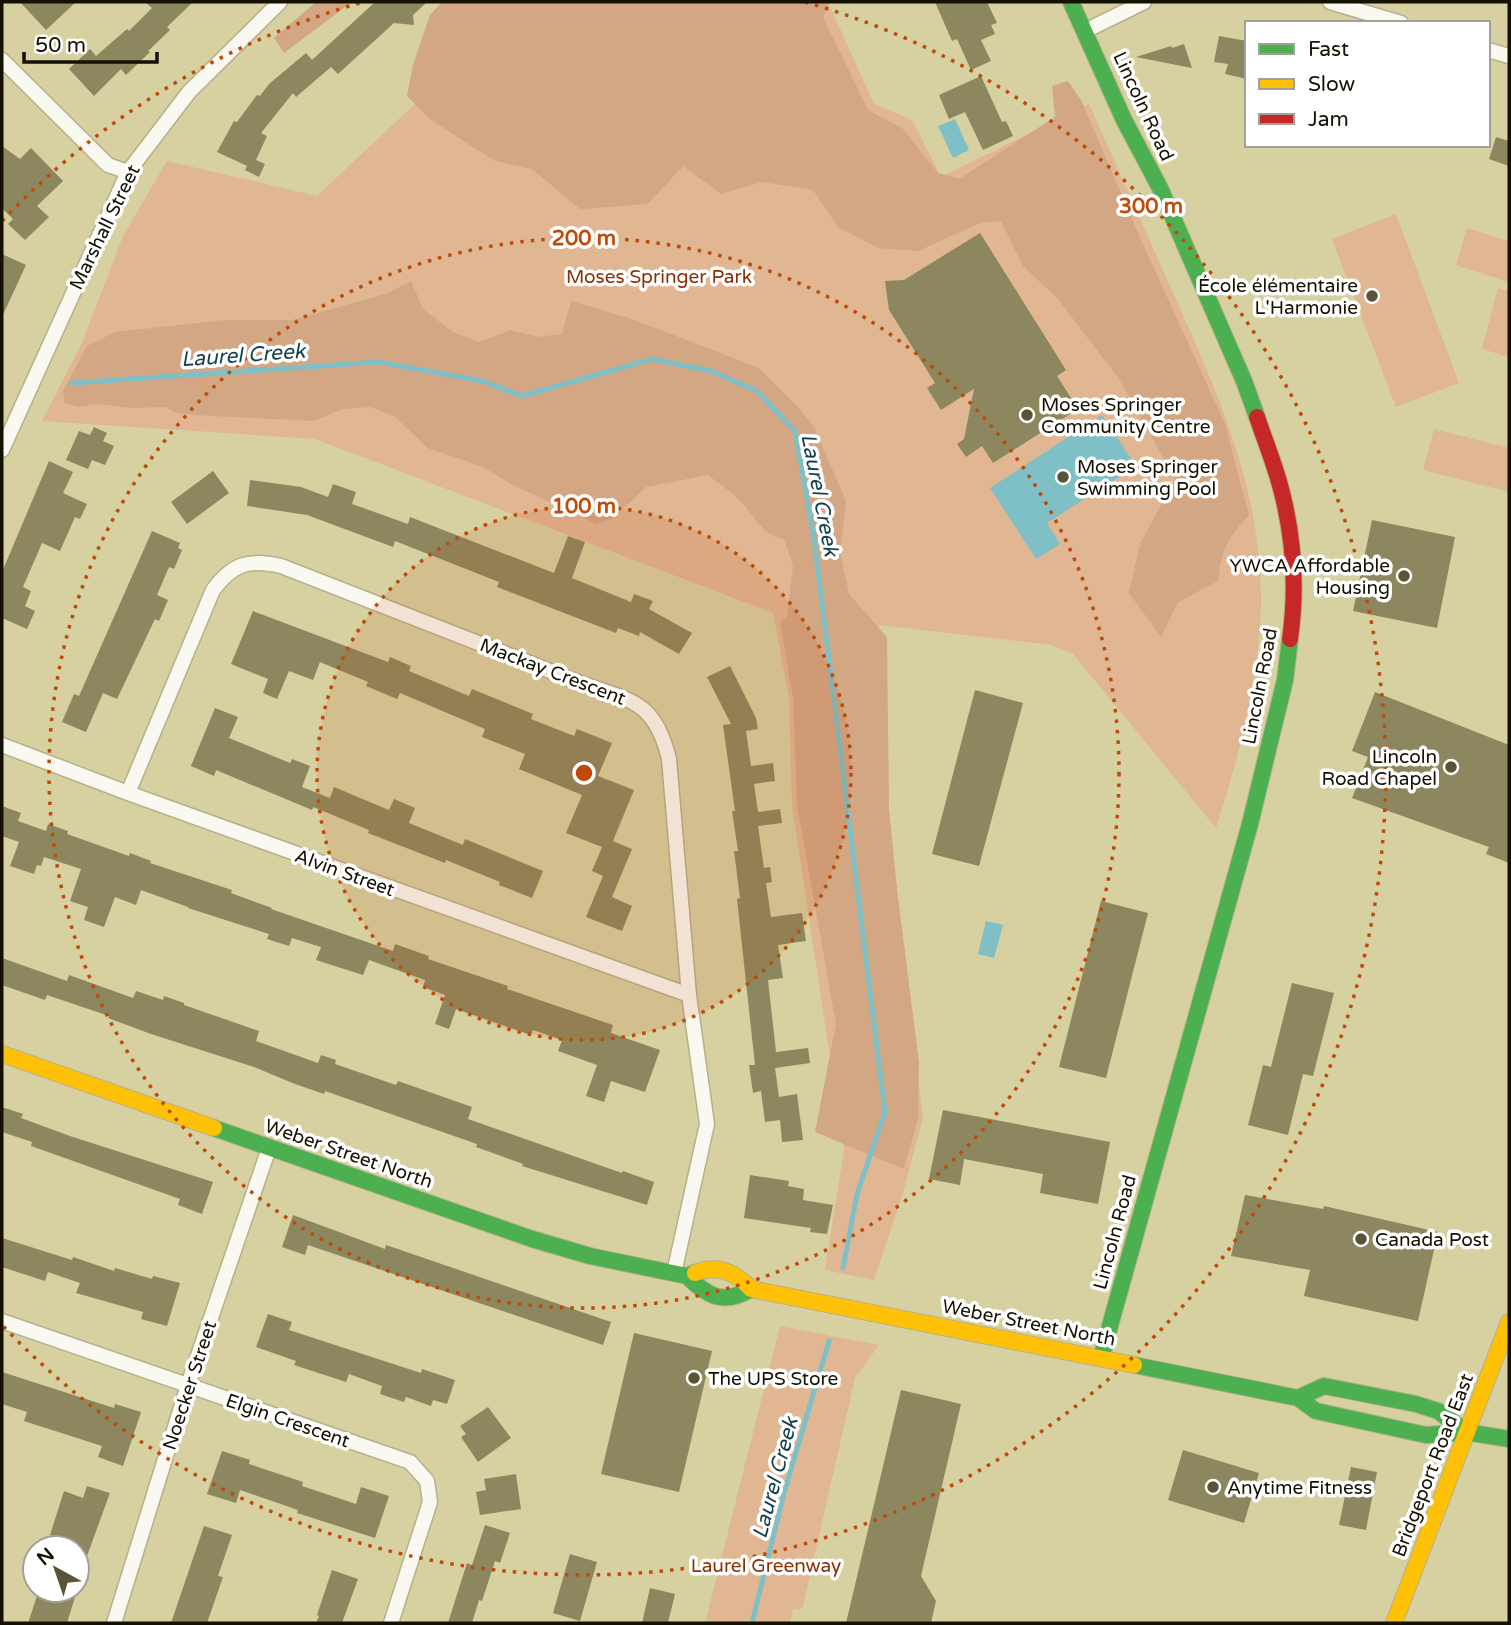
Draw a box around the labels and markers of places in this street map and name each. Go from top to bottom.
place label: École élémentaire L'Harmonie [1198,275,1358,319]
marker: École élémentaire L'Harmonie [1364,288,1380,304]
place label: Moses Springer Community Centre [1041,394,1210,438]
marker: Moses Springer Community Centre [1019,407,1035,423]
place label: Moses Springer Swimming Pool [1077,456,1218,500]
marker: Moses Springer Swimming Pool [1055,469,1071,485]
place label: YWCA Affordable Housing [1230,555,1390,599]
marker: YWCA Affordable Housing [1396,568,1412,584]
place label: Lincoln Road Chapel [1321,746,1437,790]
marker: Lincoln Road Chapel [1443,759,1459,775]
centre of rings [572,761,596,785]
place label: Canada Post [1375,1229,1489,1251]
marker: Canada Post [1353,1231,1369,1247]
place label: The UPS Store [708,1368,838,1390]
marker: The UPS Store [686,1370,702,1386]
place label: Anytime Fitness [1227,1477,1372,1499]
marker: Anytime Fitness [1205,1479,1221,1495]

